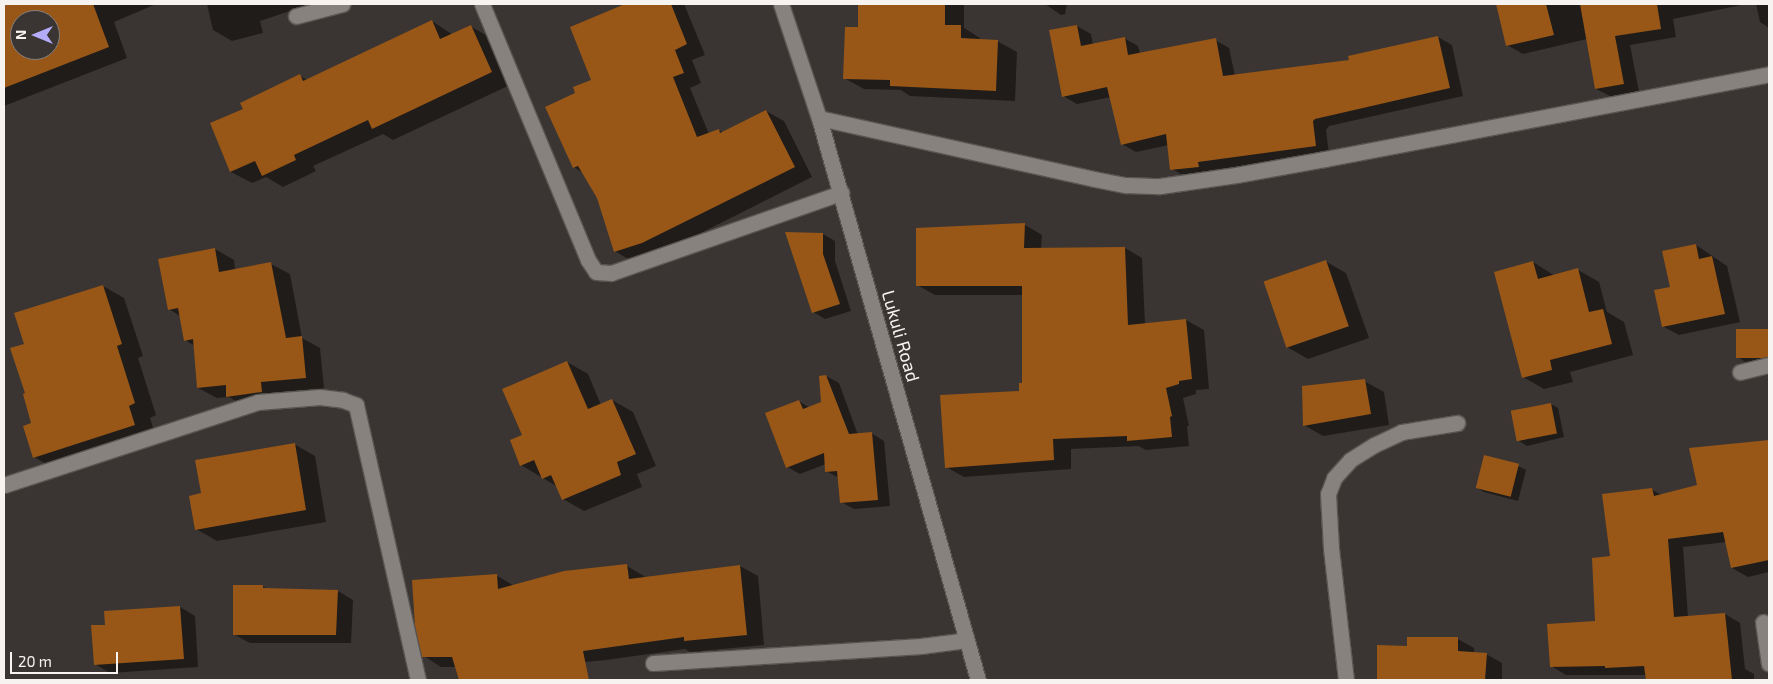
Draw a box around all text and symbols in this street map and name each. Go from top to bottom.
north arrow [10,10,60,60]
text: N [12,30,29,40]
street label: Lukuli Road [878,288,924,384]
scale bar [12,642,120,674]
text: 20 m [18,652,52,670]

